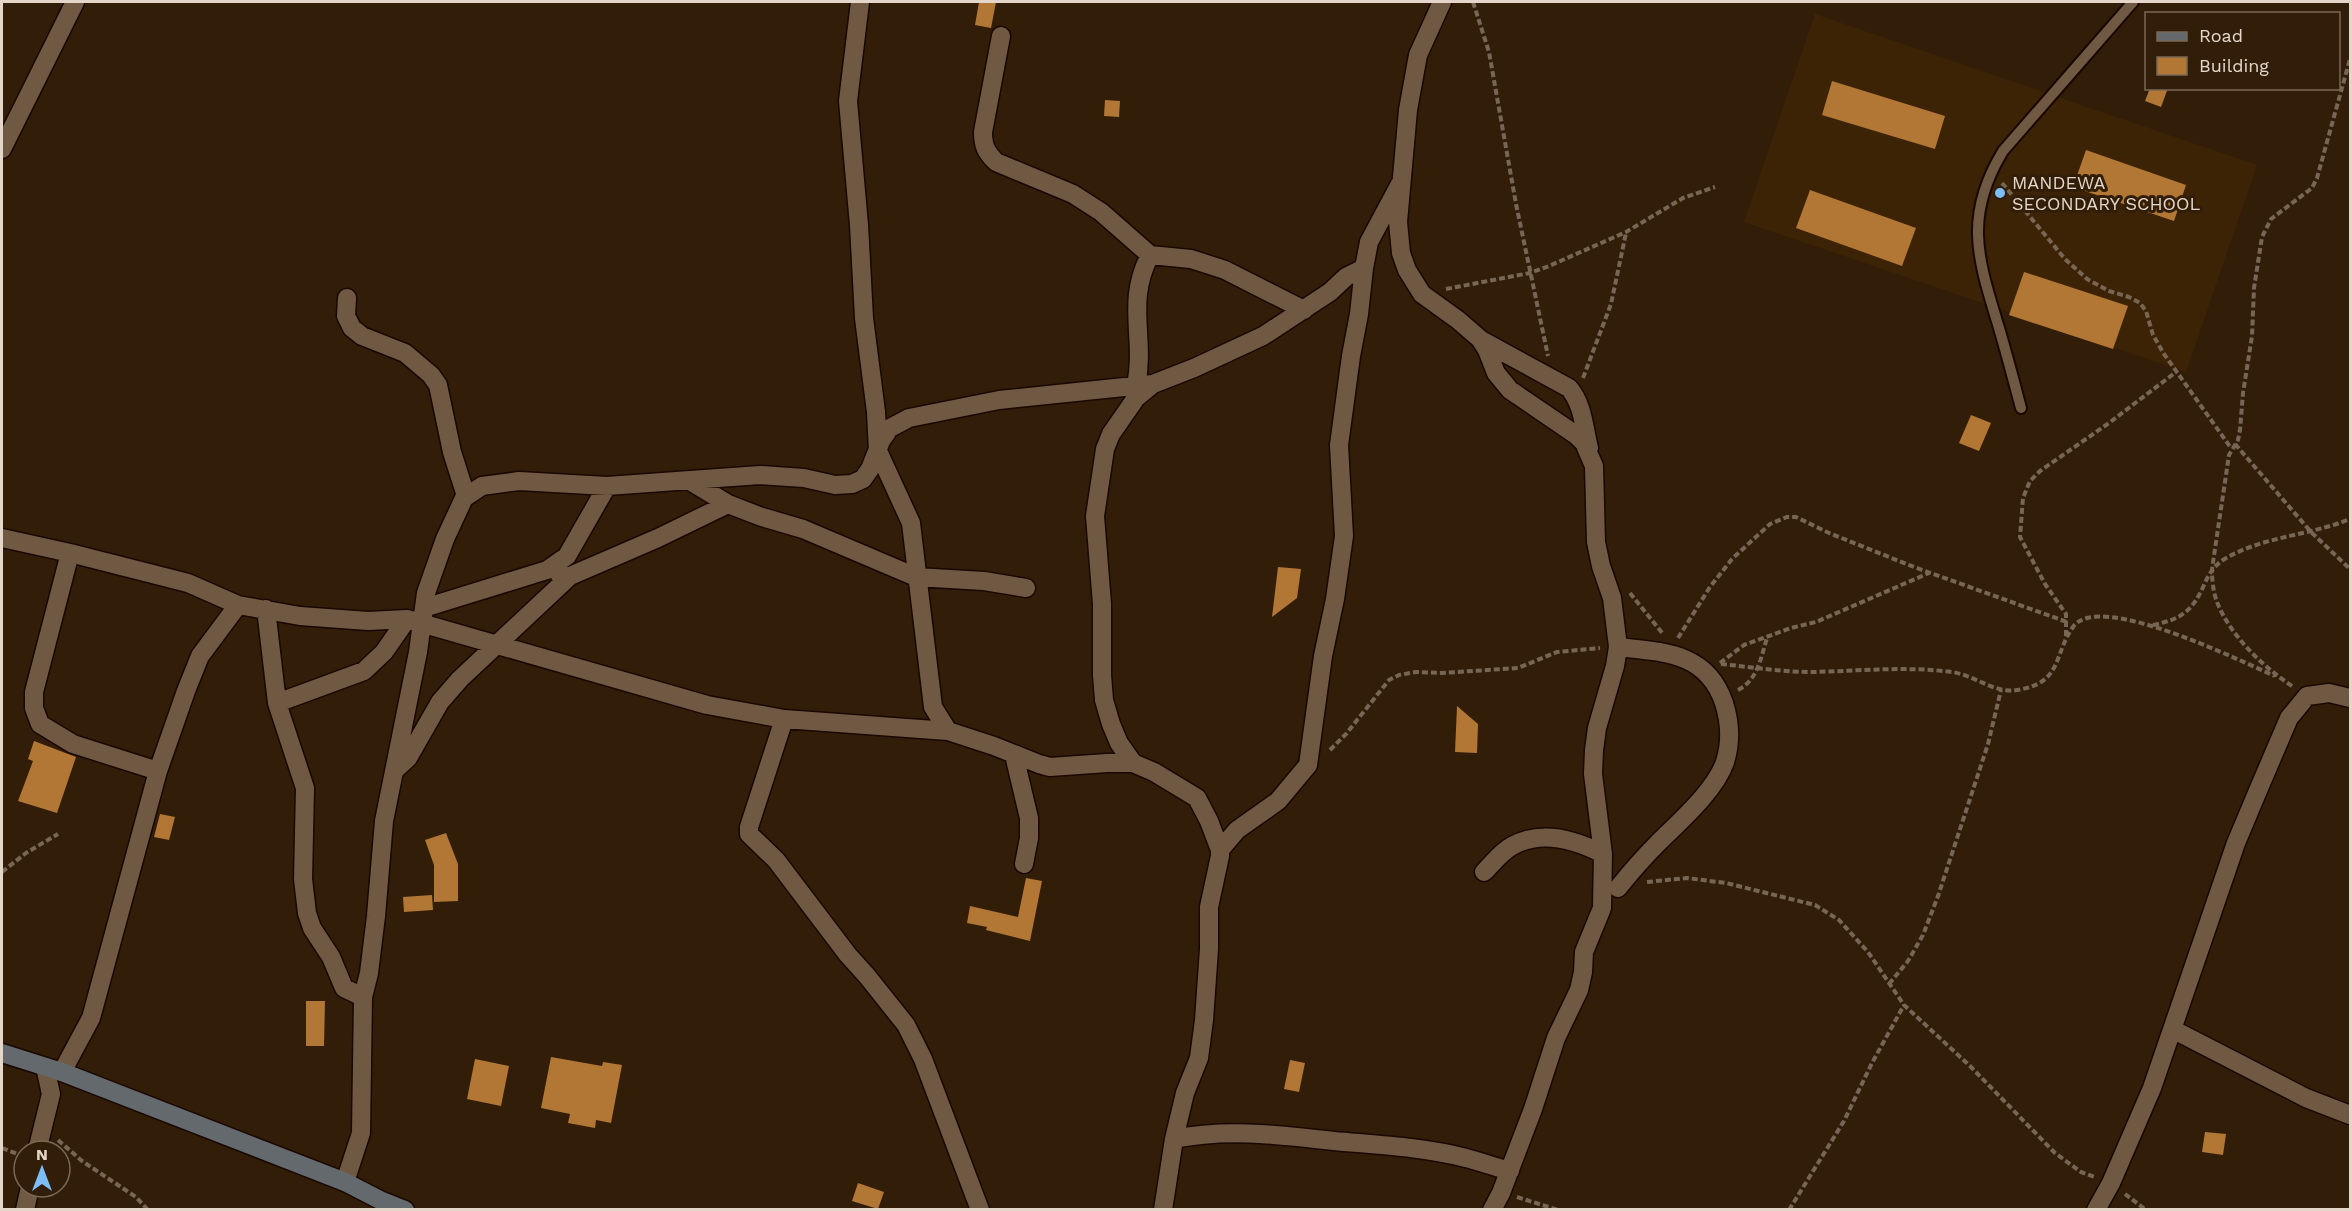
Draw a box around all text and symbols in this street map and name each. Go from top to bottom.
legend [2145,12,2340,90]
text: Road [2199,25,2243,46]
text: Building [2199,55,2269,76]
place label: MANDEWA SECONDARY SCHOOL [2012,172,2201,214]
marker: MANDEWA SECONDARY SCHOOL [1993,186,2007,200]
north arrow [12,1139,72,1199]
text: N [36,1145,48,1164]

